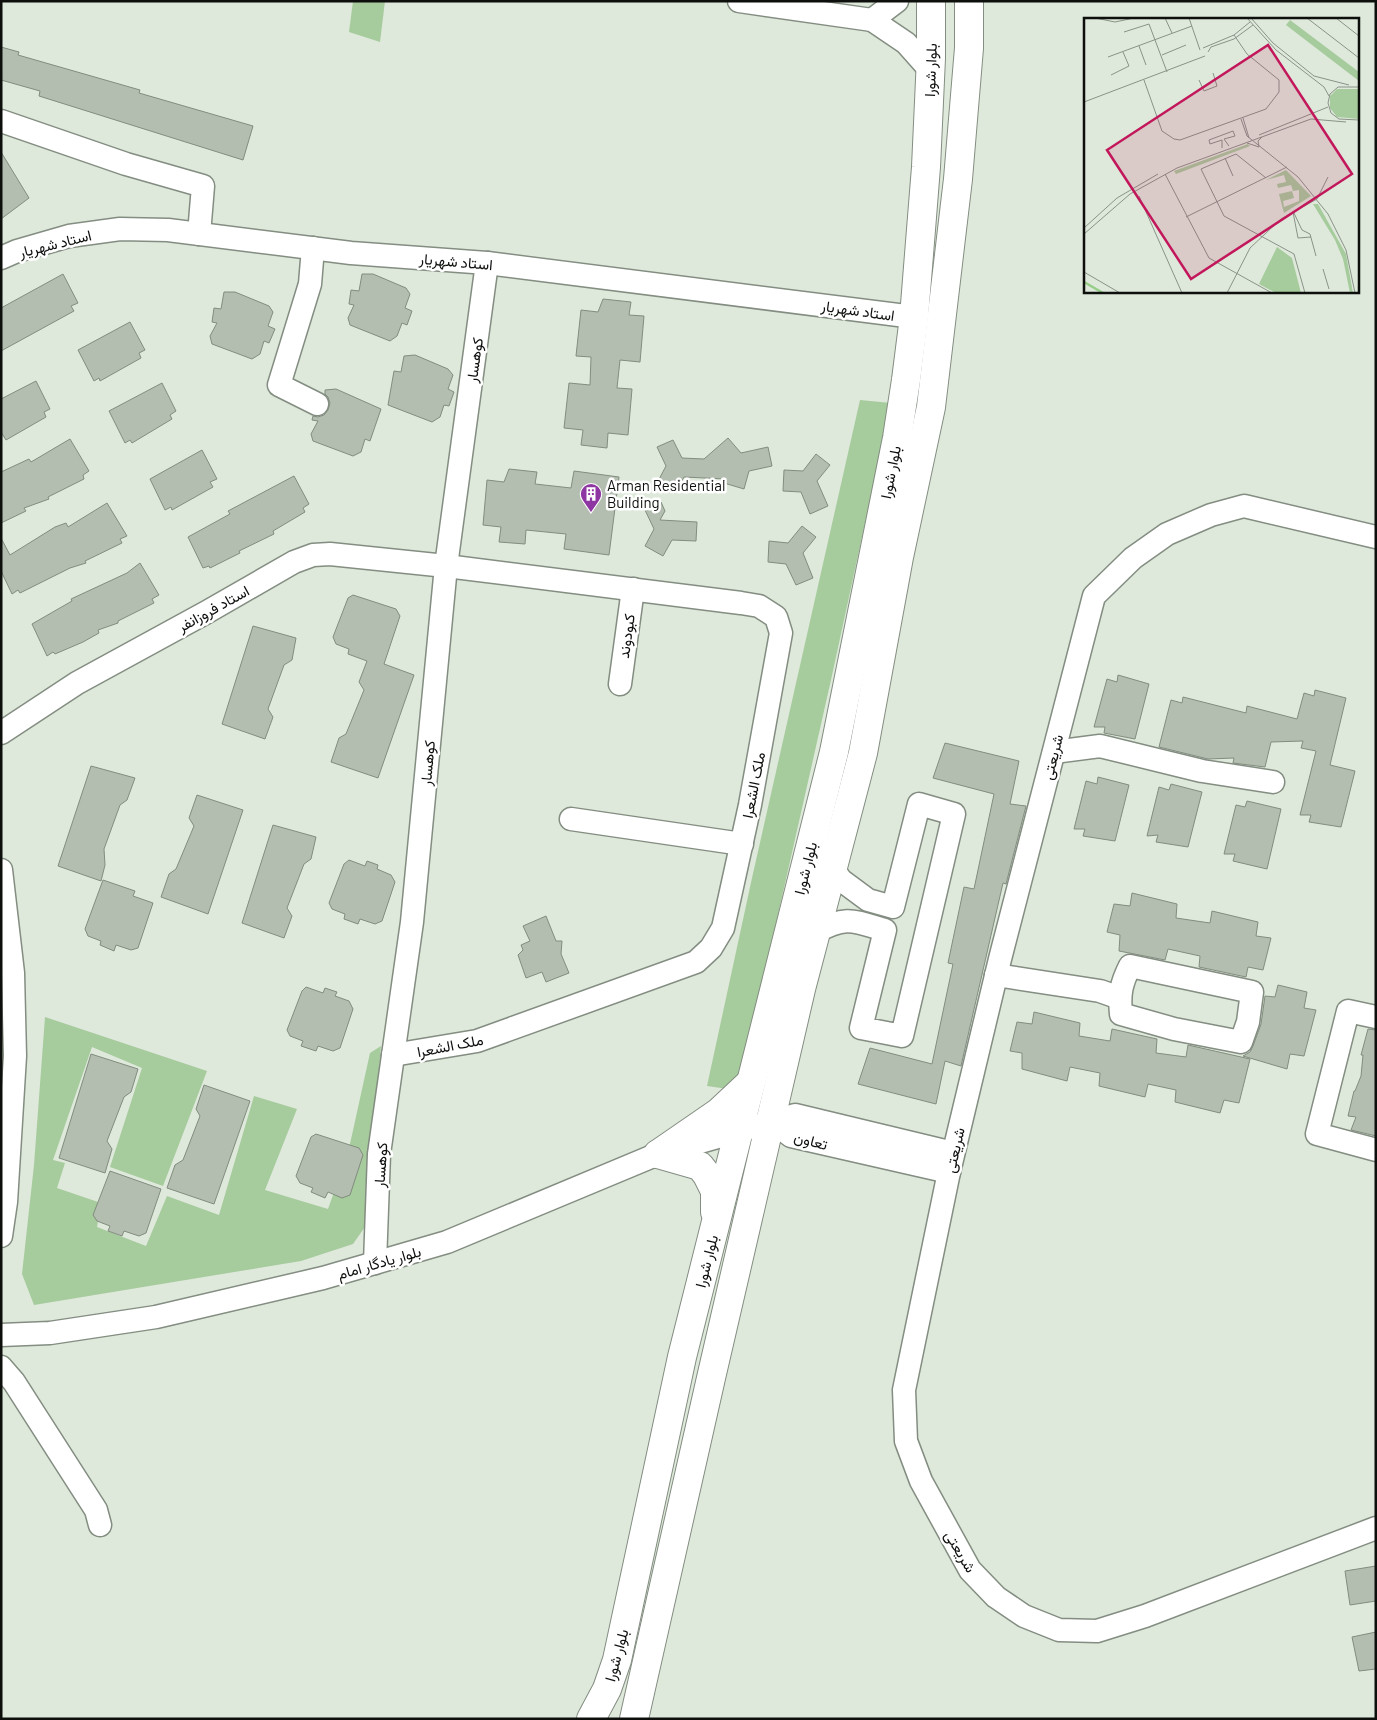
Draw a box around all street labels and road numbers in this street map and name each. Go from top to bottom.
street label: بلوار شورا [920,43,941,97]
street label: استاد شهریار [16,225,93,262]
street label: استاد شهریار [417,249,494,274]
street label: استاد شهریار [819,296,896,325]
street label: کوهسار [462,336,487,385]
street label: بلوار شورا [876,444,905,500]
street label: استاد فروزانفر [173,581,253,636]
street label: کبودوند [614,612,639,659]
street label: شریعتی [1038,732,1068,782]
street label: کوهسار [416,739,439,788]
street label: ملک الشعرا [738,750,769,820]
street label: بلوار شورا [790,840,821,896]
street label: ملک الشعرا [415,1030,485,1061]
street label: شریعتی [940,1125,970,1175]
street label: تعاون [792,1127,830,1154]
street label: کوهسار [369,1141,392,1189]
street label: بلوار شورا [691,1233,722,1289]
street label: بلوار یادگار امام [335,1241,423,1284]
street label: شریعتی [940,1527,981,1577]
street label: بلوار شورا [600,1627,633,1683]

